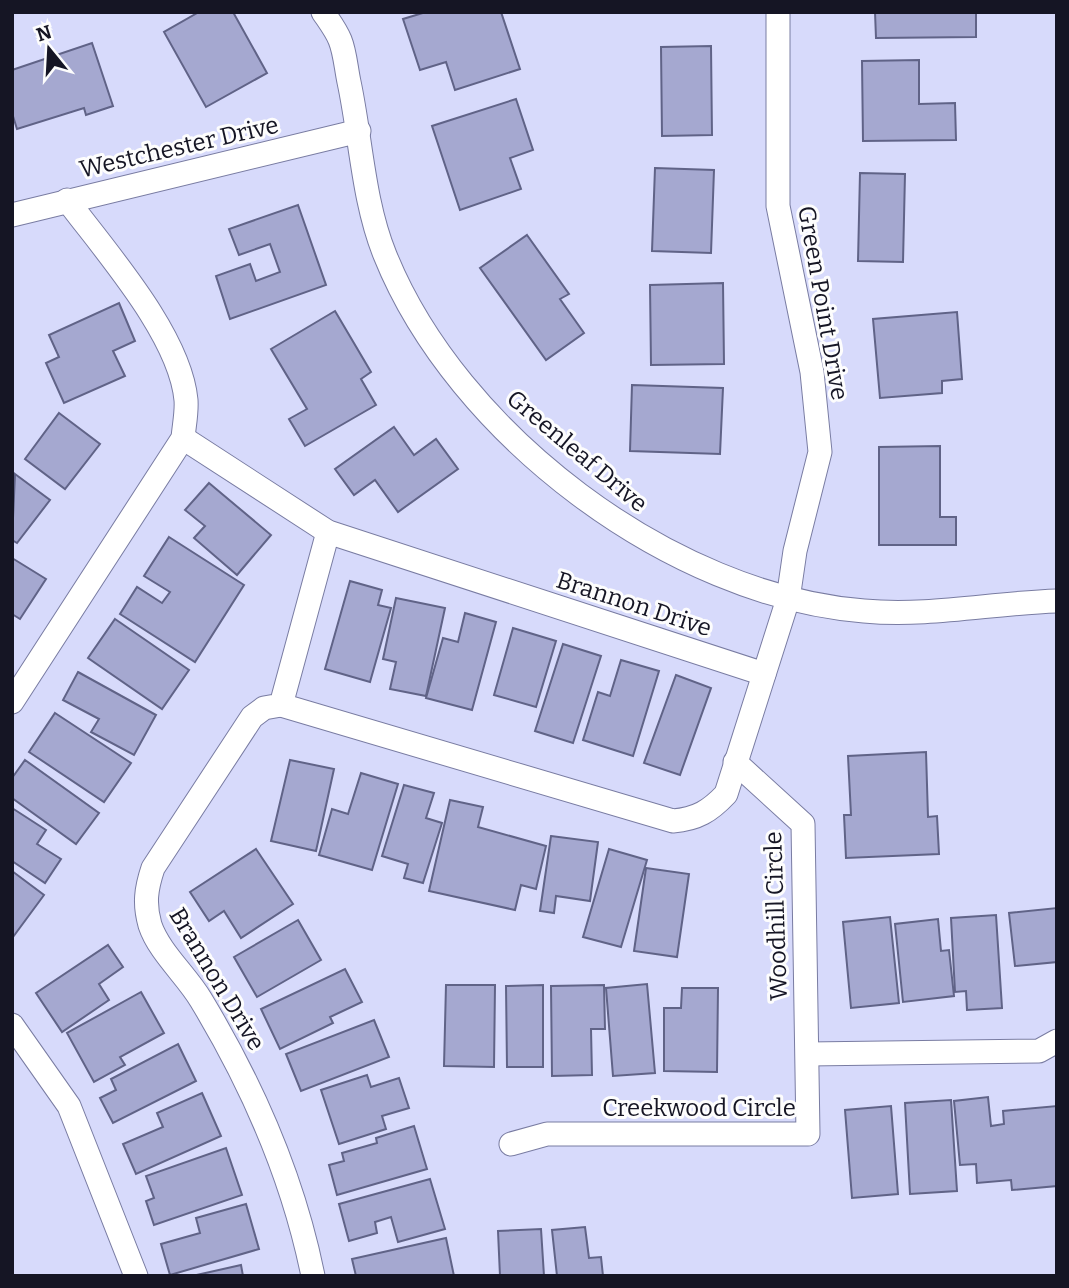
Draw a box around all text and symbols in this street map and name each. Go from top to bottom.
north arrow [14,14,84,84]
text: N [33,20,55,47]
street label: Westchester Drive [77,110,281,184]
street label: Green Point Drive [792,204,854,402]
street label: Greenleaf Drive [501,384,653,518]
street label: Brannon Drive [553,566,715,642]
street label: Woodhill Circle [759,831,793,1001]
street label: Brannon Drive [163,903,271,1055]
street label: Creekwood Circle [602,1094,796,1122]

